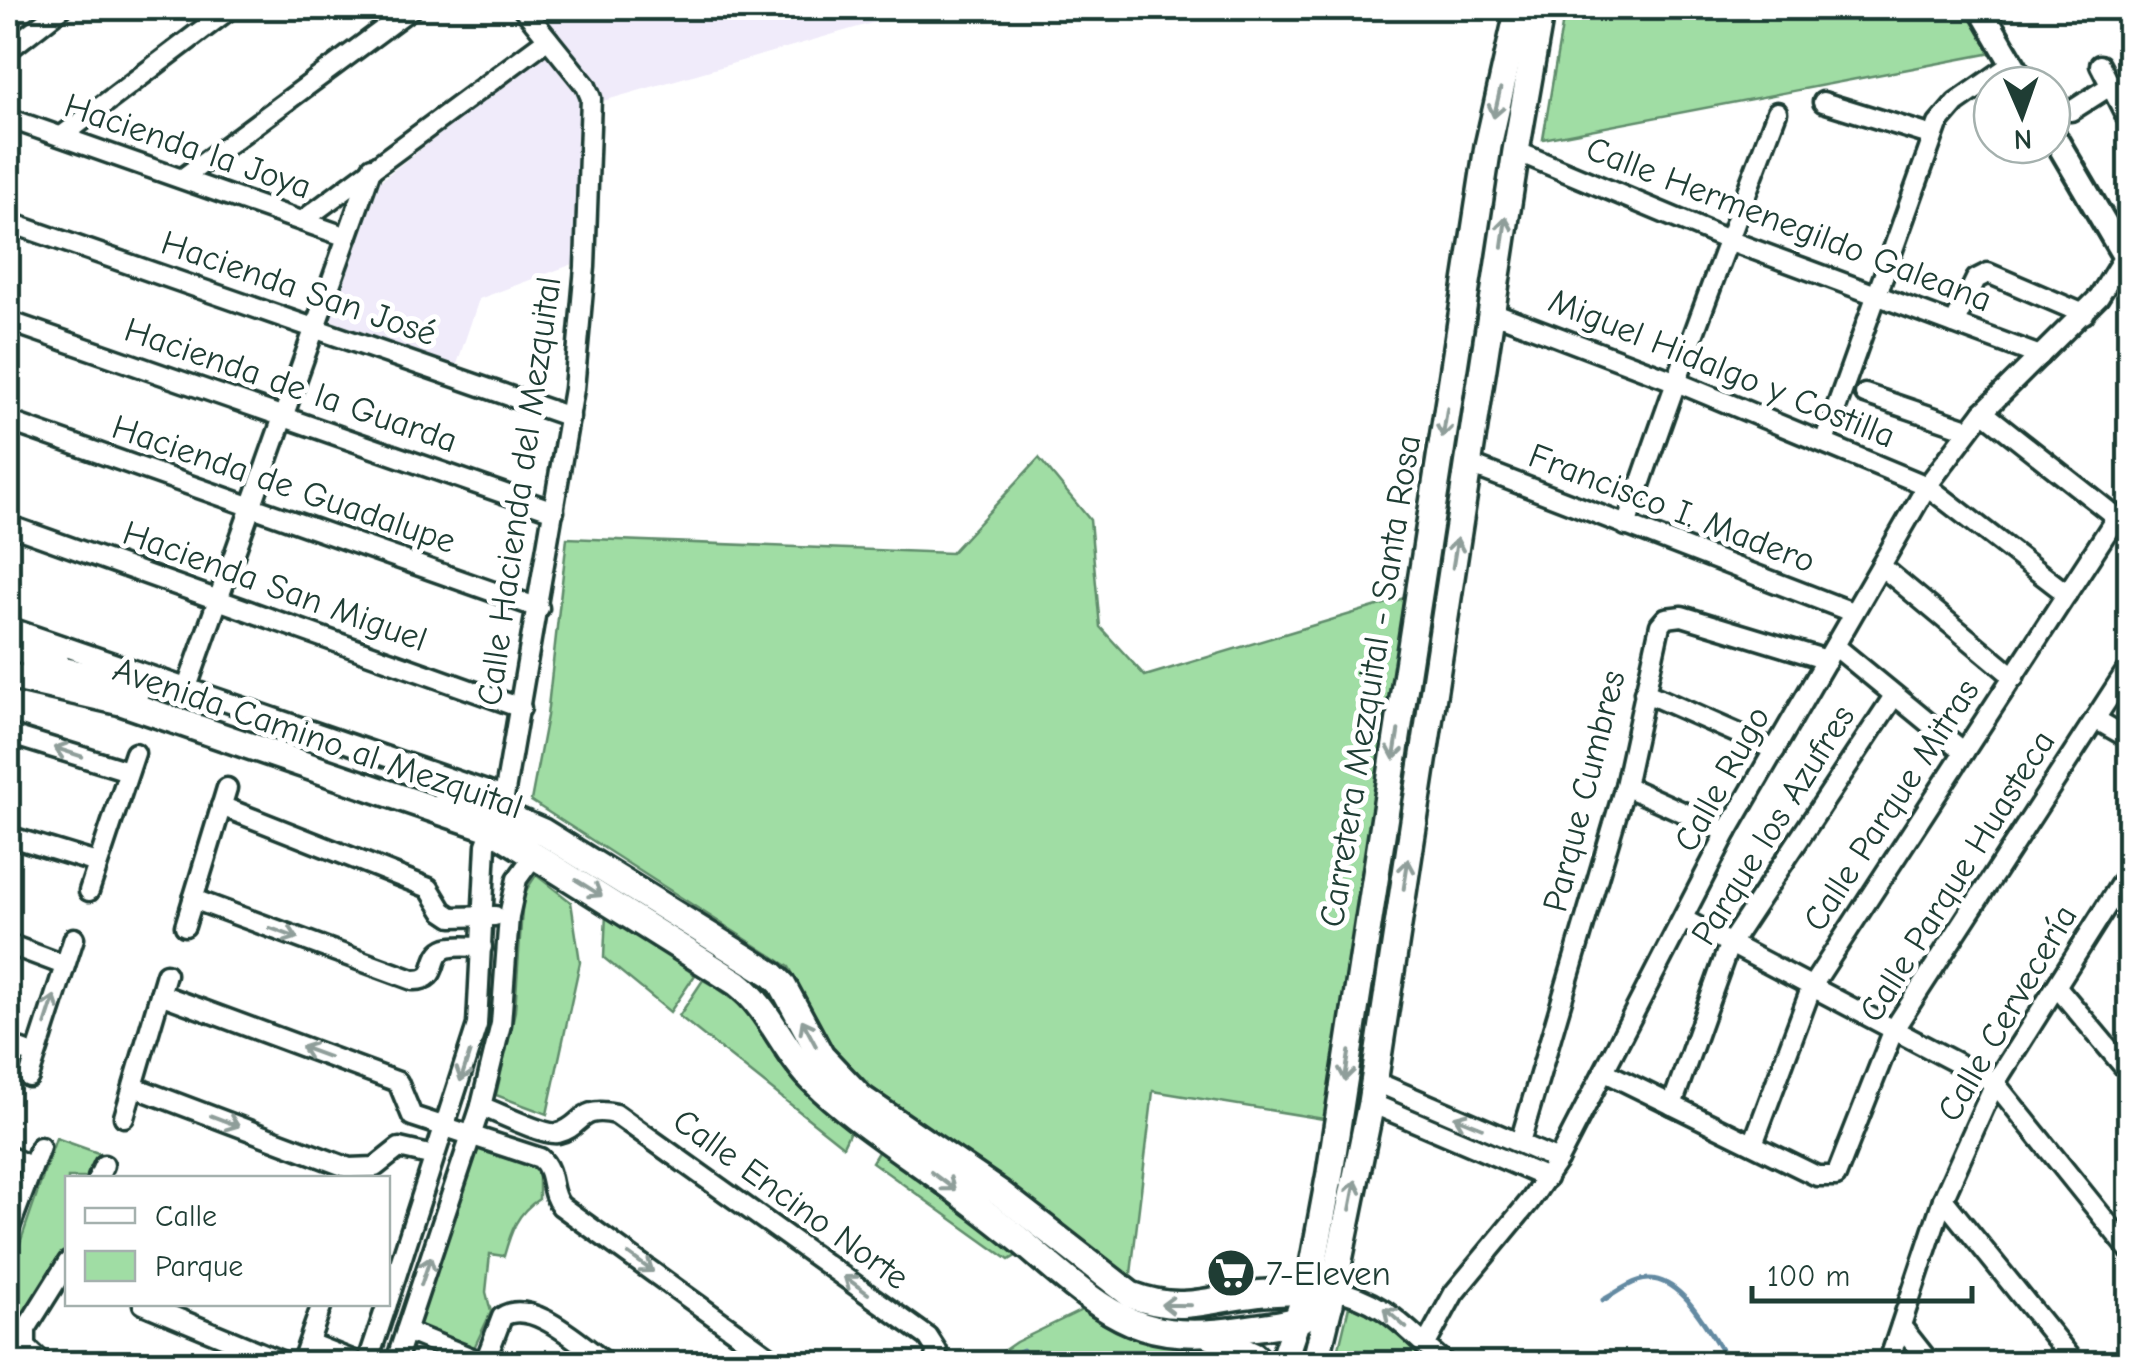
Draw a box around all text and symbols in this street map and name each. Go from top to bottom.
north arrow [1972,65,2072,165]
street label: Hacienda la Joya [59,85,317,207]
one-way arrow [1487,86,1505,118]
text: N [2013,123,2033,155]
street label: Calle Hermenegildo Galeana [1581,128,1997,320]
one-way arrow [1495,216,1513,248]
street label: Hacienda San José [156,222,442,354]
street label: Calle Hacienda del Mezquital [469,274,569,708]
street label: Miguel Hidalgo y Costilla [1543,280,1901,456]
street label: Hacienda de la Guarda [119,309,463,461]
street label: Hacienda de Guadalupe [107,406,461,562]
one-way arrow [1436,407,1454,439]
street label: Carretera Mezquital - Santa Rosa [1311,432,1429,930]
street label: Francisco I. Madero [1523,435,1821,581]
street label: Hacienda San Miguel [117,512,433,660]
one-way arrow [1446,537,1464,570]
street label: Avenida Camino al Mezquital [108,649,528,827]
street label: Parque Cumbres [1534,666,1634,916]
street label: Calle Parque Mitras [1794,671,1988,939]
street label: Parque los Azufres [1683,697,1863,953]
street label: Calle Rugo [1665,699,1779,859]
street label: Calle Parque Huasteca [1851,723,2063,1029]
one-way arrow [1386,728,1405,760]
one-way arrow [53,741,85,759]
one-way arrow [1397,859,1415,891]
one-way arrow [575,878,603,898]
street label: Calle Cervecería [1929,898,2085,1128]
one-way arrow [268,925,299,943]
one-way arrow [42,995,60,1027]
one-way arrow [799,1019,819,1049]
one-way arrow [301,1042,332,1060]
one-way arrow [1337,1049,1355,1082]
one-way arrow [454,1050,472,1082]
street label: Calle Encino Norte [665,1100,917,1298]
one-way arrow [1454,1111,1484,1129]
one-way arrow [208,1113,239,1131]
one-way arrow [929,1170,957,1191]
legend [65,1176,390,1306]
one-way arrow [1344,1180,1363,1212]
text: Calle [155,1199,217,1234]
scale bar [1752,1241,1972,1303]
supermarket icon: 7-Eleven [1205,1247,1257,1299]
text: Parque [155,1249,243,1284]
one-way arrow [626,1252,654,1273]
place label: 7-Eleven [1266,1253,1391,1294]
one-way arrow [419,1256,437,1287]
text: 100 m [1767,1259,1850,1294]
one-way arrow [843,1275,870,1296]
one-way arrow [1160,1295,1193,1314]
one-way arrow [1383,1306,1408,1329]

